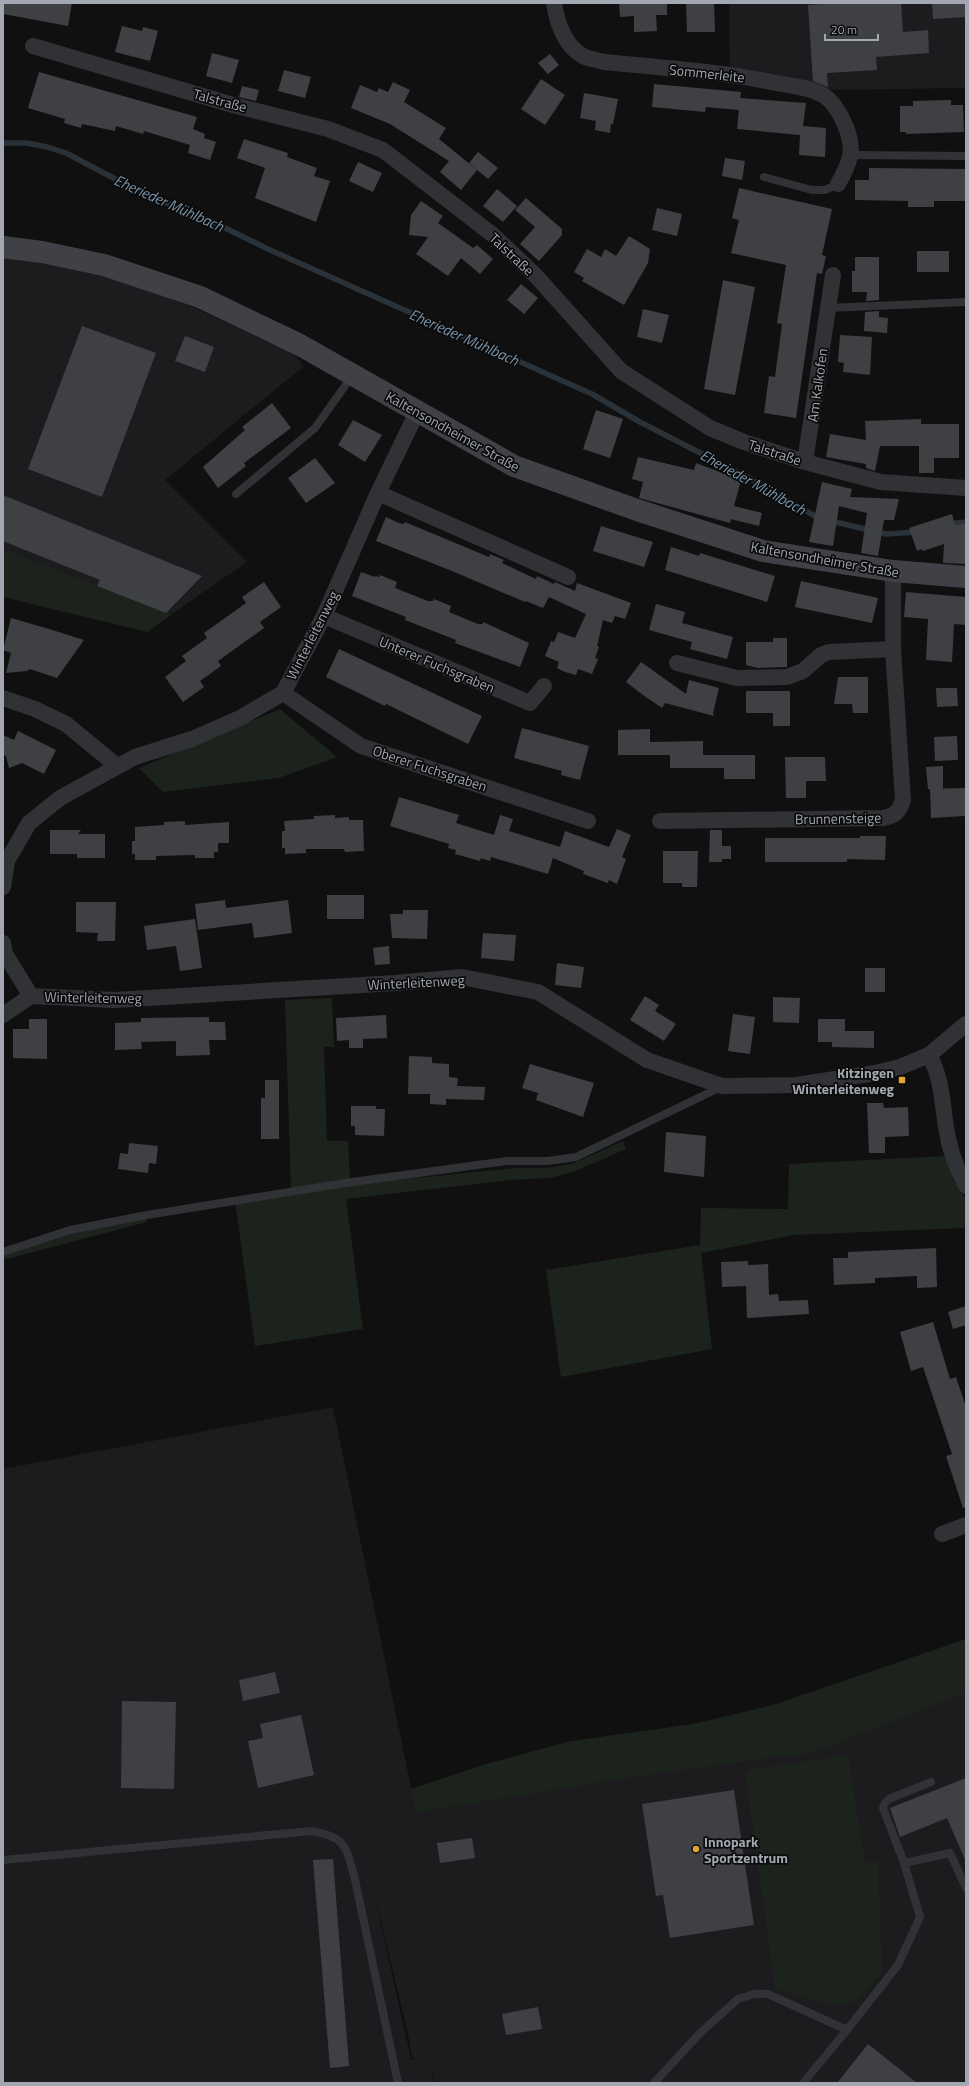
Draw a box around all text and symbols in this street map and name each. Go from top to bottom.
scale bar [825,16,878,42]
text: 20 m [831,20,857,39]
street label: Sommerleite [668,59,746,87]
street label: Talstraße [191,83,249,117]
water label: Eherieder Mühlbach [111,169,228,238]
street label: Talstraße [485,228,539,280]
water label: Eherieder Mühlbach [406,303,523,372]
street label: Am Kalkofen [801,347,833,423]
street label: Kaltensondheimer Straße [382,385,524,477]
street label: Talstraße [746,434,804,470]
water label: Eherieder Mühlbach [696,443,810,521]
street label: Kaltensondheimer Straße [749,536,901,582]
street label: Winterleitenweg [281,587,343,683]
street label: Unterer Fuchsgraben [376,630,498,698]
street label: Oberer Fuchsgraben [370,740,490,796]
street label: Brunnensteige [795,807,881,829]
street label: Winterleitenweg [367,969,465,995]
street label: Winterleitenweg [44,986,142,1008]
place label: Kitzingen Winterleitenweg [792,1062,895,1099]
marker: Kitzingen Winterleitenweg [897,1075,907,1085]
place label: Innopark Sportzentrum [704,1831,788,1868]
marker: Innopark Sportzentrum [691,1844,701,1854]

